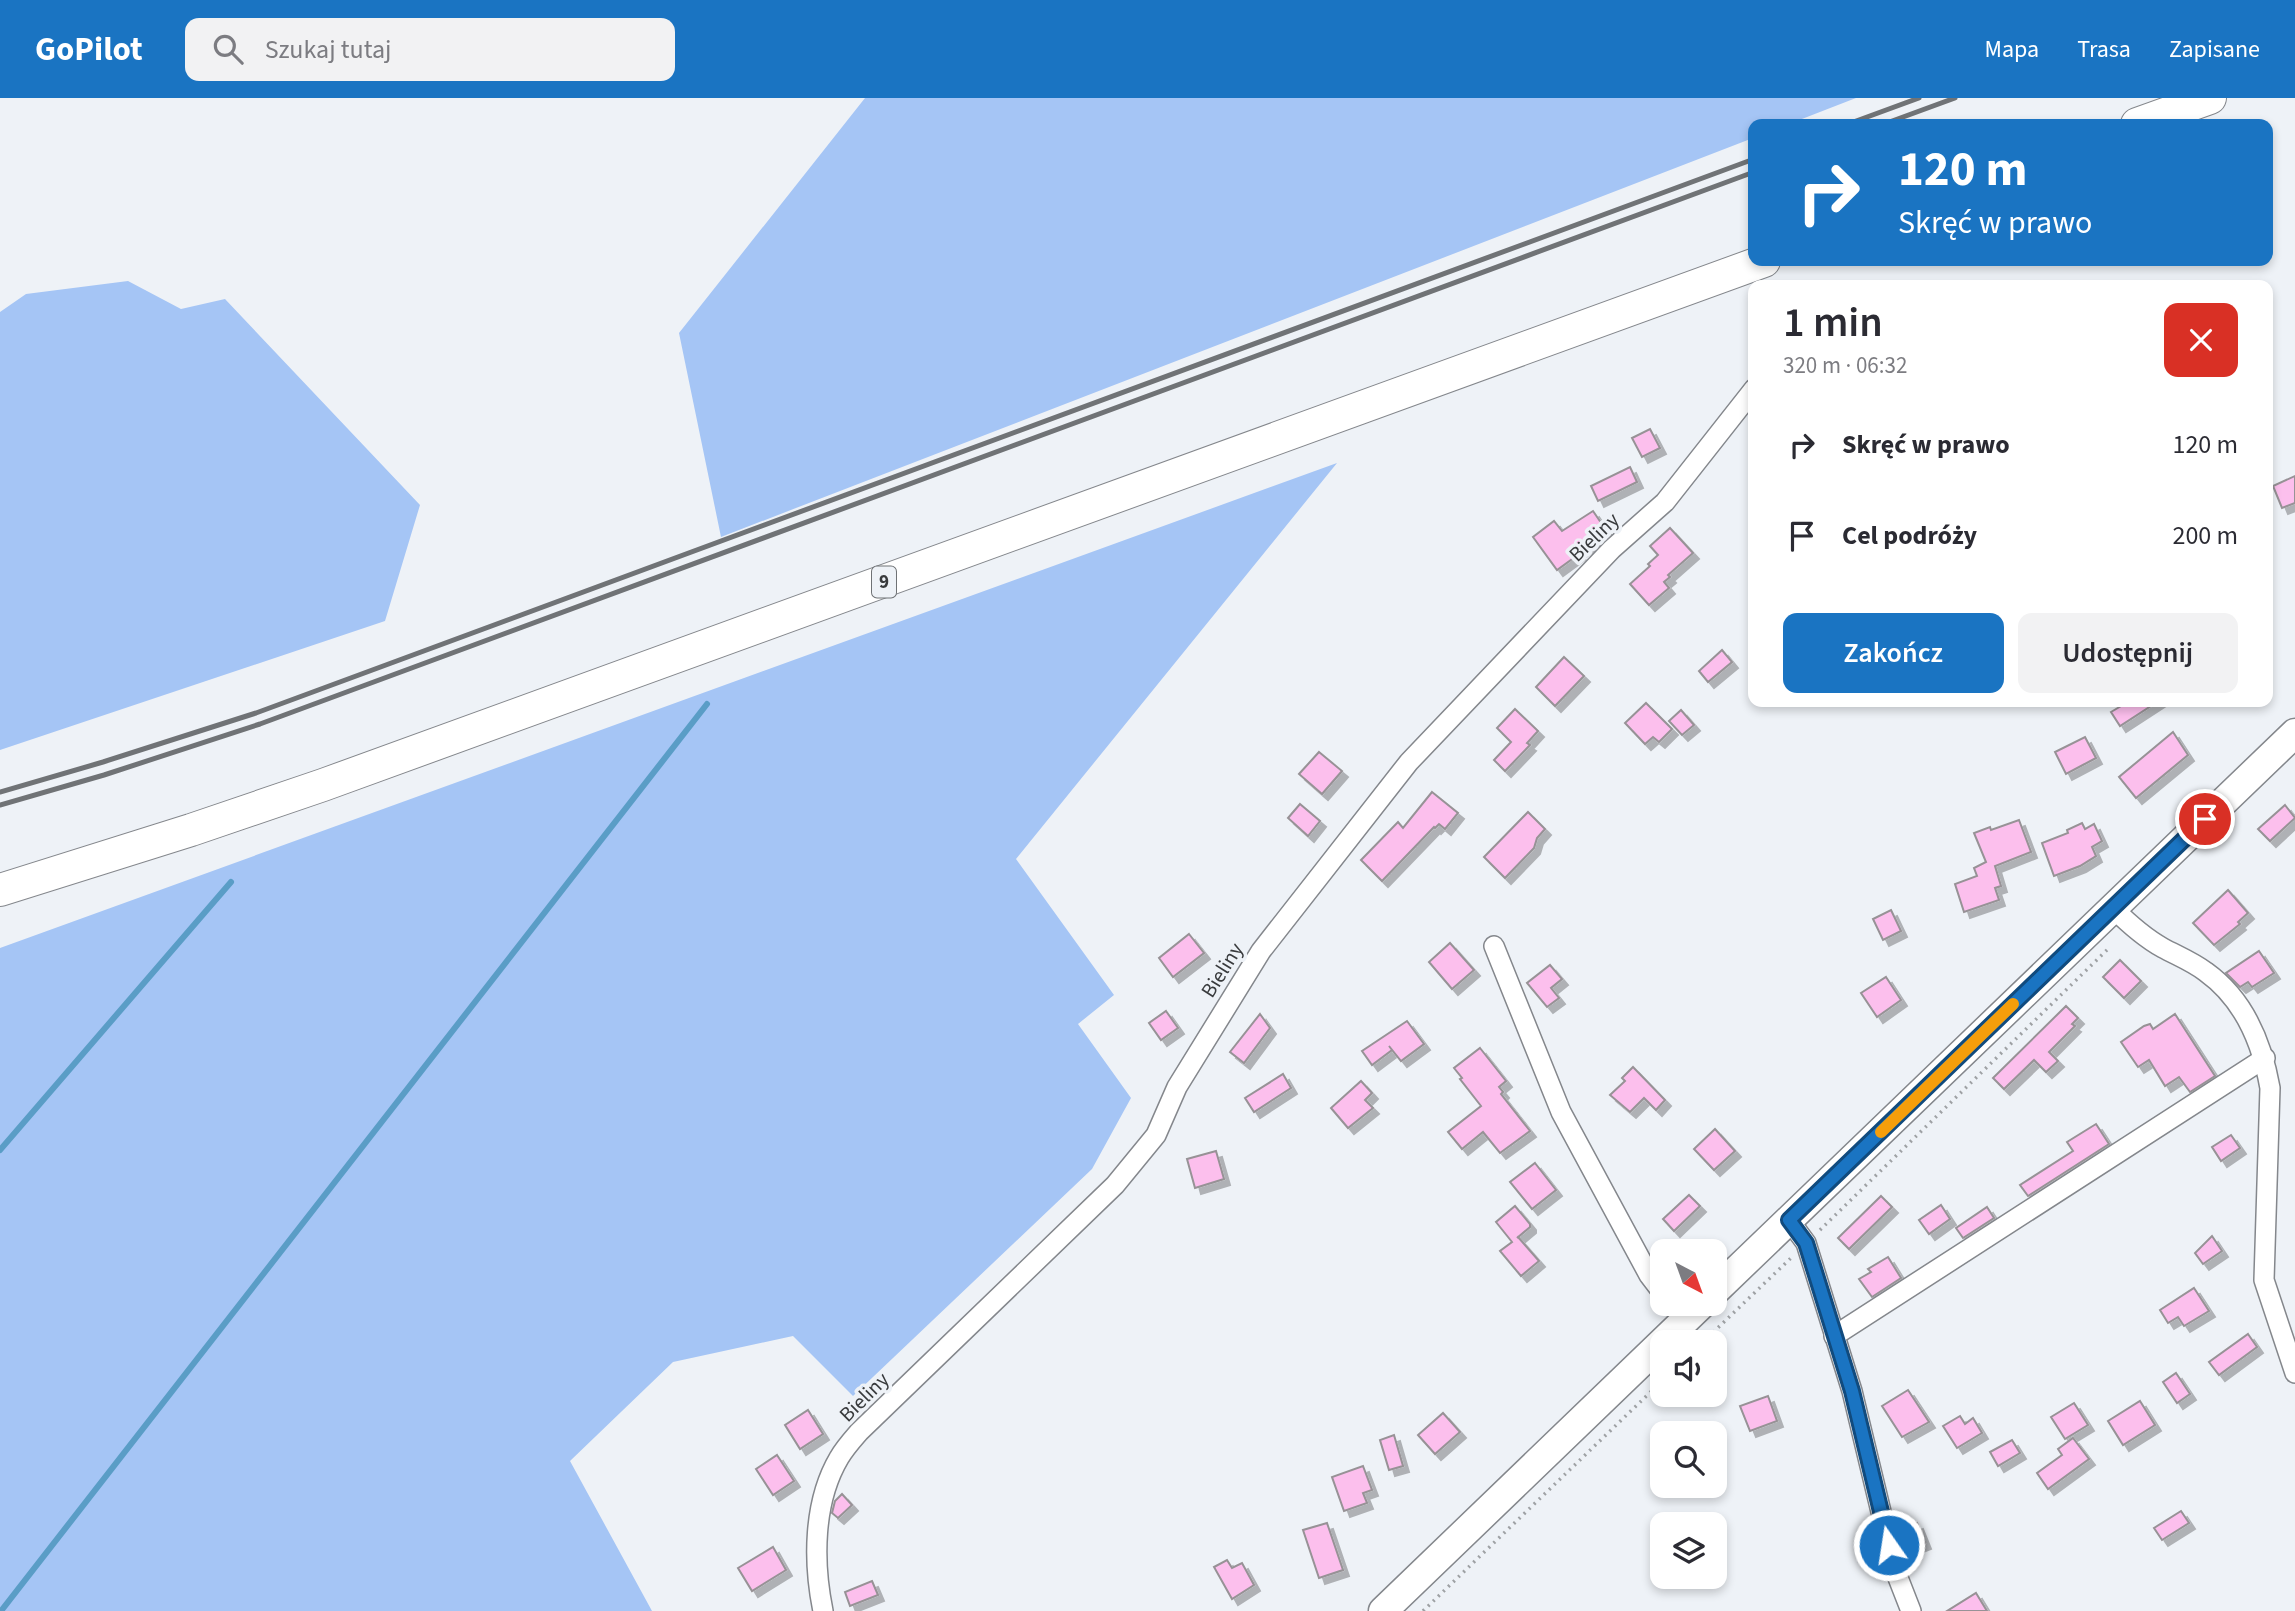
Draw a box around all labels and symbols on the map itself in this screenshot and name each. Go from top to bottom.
street label: Bieliny [1562,505,1626,569]
road number: 9 [872,566,896,597]
pin [2175,789,2235,849]
street label: Bieliny [1193,937,1251,1003]
north arrow [1650,1239,1727,1316]
street label: Bieliny [832,1365,896,1429]
position arrow [1852,1508,1926,1582]

